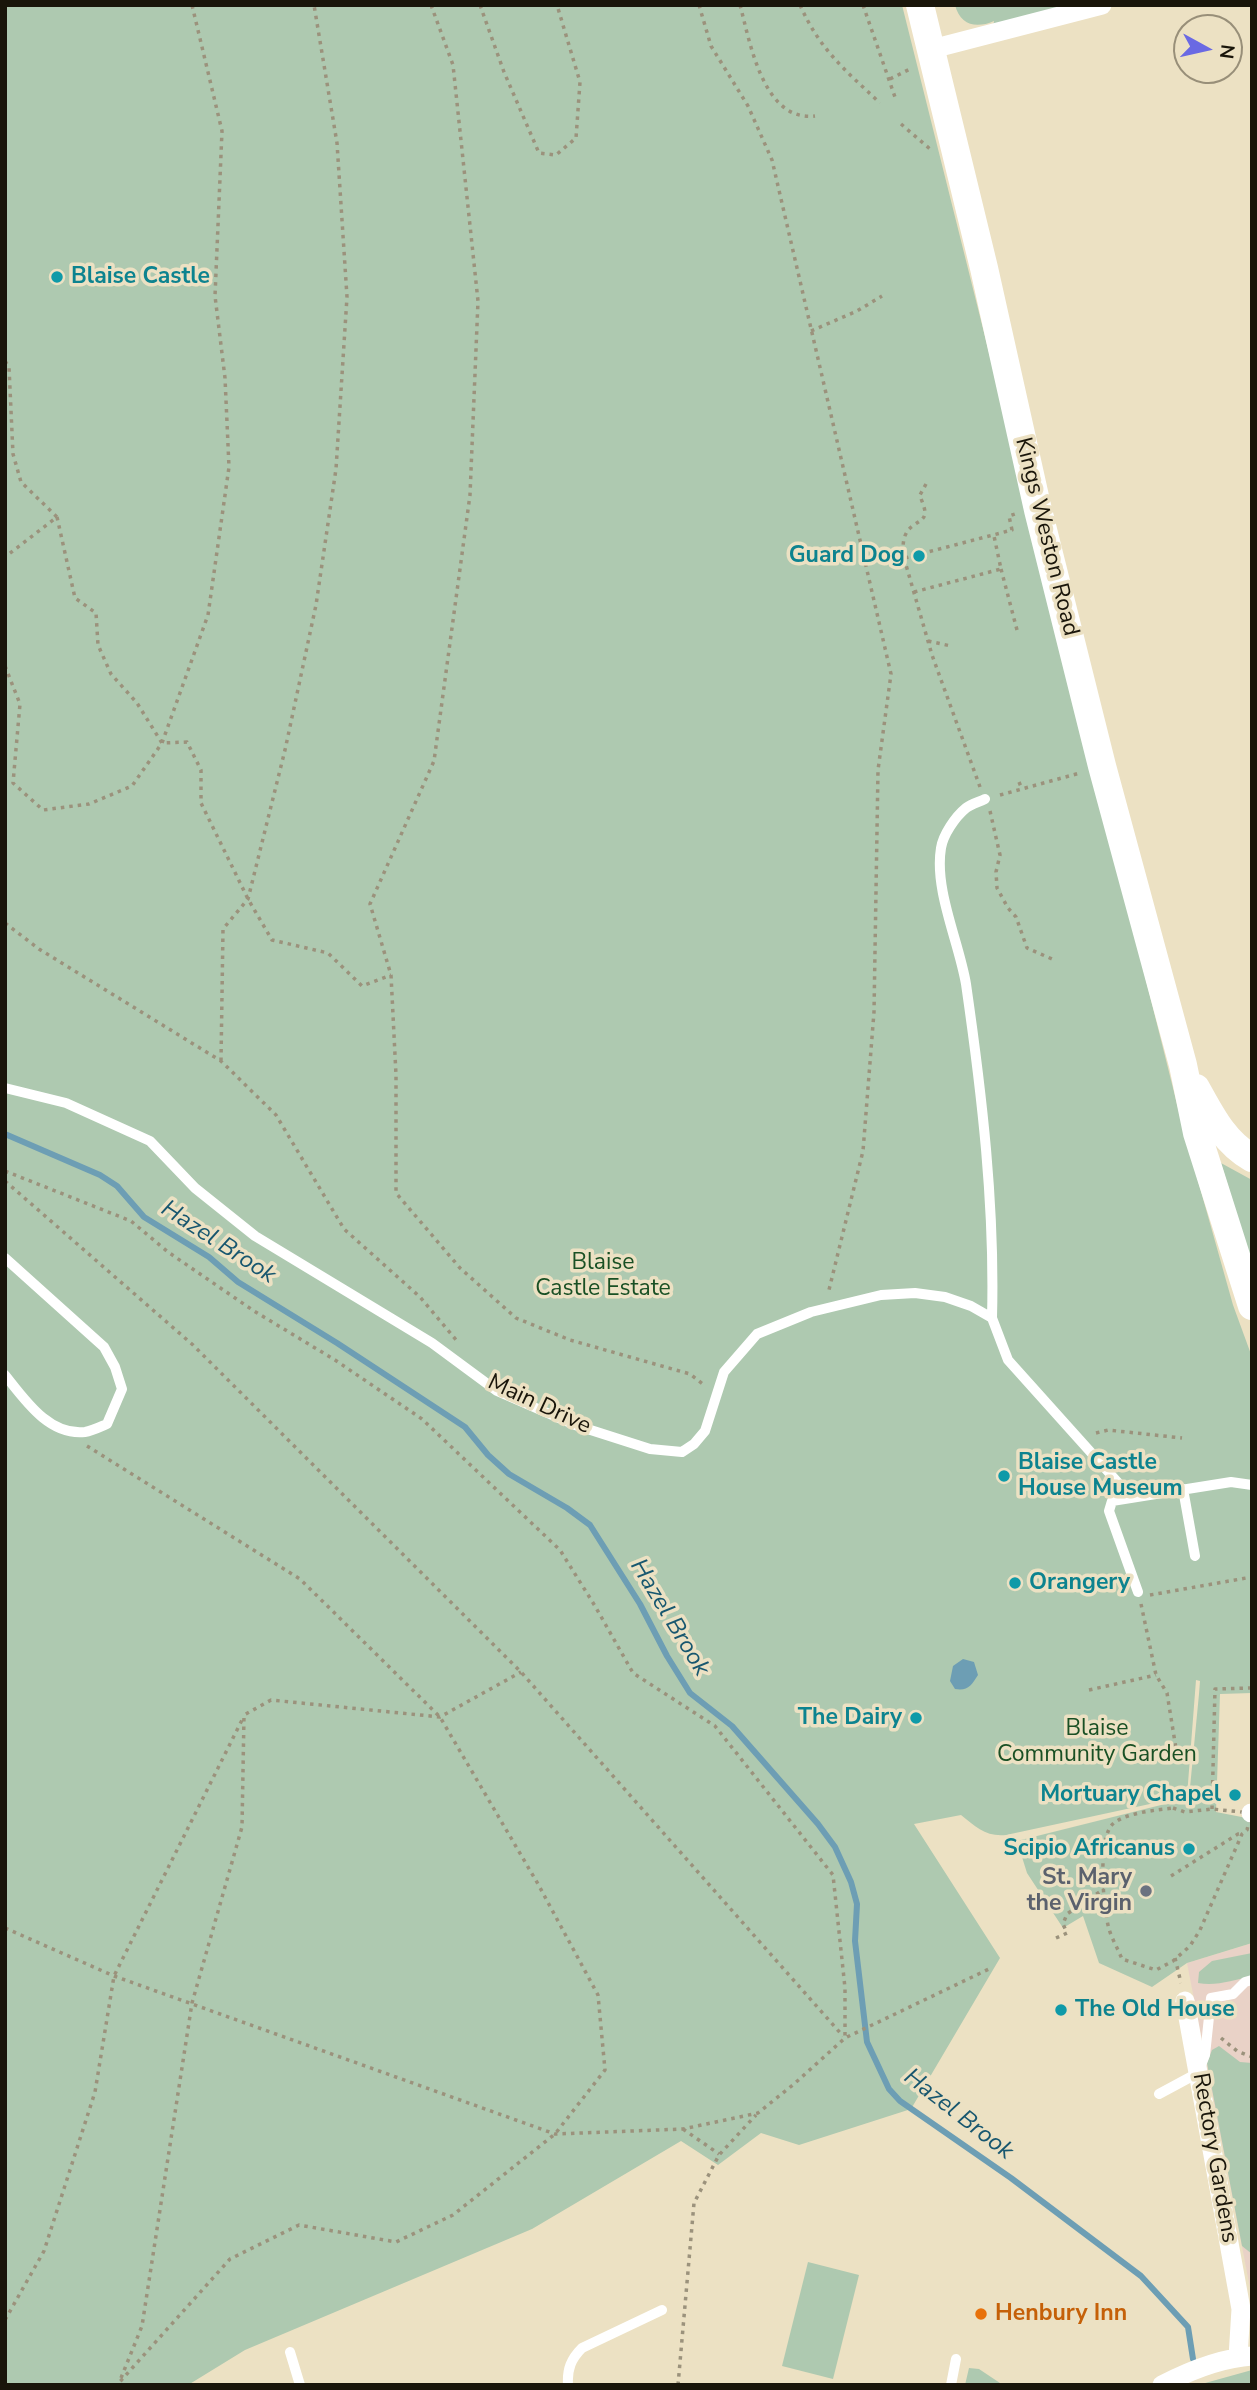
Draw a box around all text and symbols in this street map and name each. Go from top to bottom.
north arrow [1173,14,1243,84]
text: N [1213,43,1241,60]
place label: Blaise Castle [71,263,210,291]
marker: Blaise Castle [49,269,65,285]
street label: Kings Weston Road [1008,435,1084,639]
place label: Guard Dog [789,542,905,570]
marker: Guard Dog [911,548,927,564]
water label: Hazel Brook [155,1195,281,1291]
park label: Blaise Castle Estate [535,1249,671,1303]
street label: Main Drive [483,1369,595,1441]
place label: Blaise Castle House Museum [1018,1449,1183,1503]
marker: Blaise Castle House Museum [996,1468,1012,1484]
water label: Hazel Brook [623,1554,715,1682]
place label: Orangery [1029,1569,1130,1597]
marker: Orangery [1007,1575,1023,1591]
place label: The Dairy [798,1704,902,1732]
marker: The Dairy [908,1710,924,1726]
park label: Blaise Community Garden [997,1715,1197,1769]
place label: Mortuary Chapel [1040,1781,1221,1809]
marker: Mortuary Chapel [1227,1787,1243,1803]
place label: Scipio Africanus [1003,1835,1175,1863]
marker: Scipio Africanus [1181,1841,1197,1857]
place label: St. Mary the Virgin [1027,1864,1132,1918]
marker: St. Mary the Virgin [1138,1883,1154,1899]
place label: The Old House [1075,1996,1235,2024]
marker: The Old House [1053,2002,1069,2018]
water label: Hazel Brook [897,2063,1019,2167]
street label: Rectory Gardens [1185,2071,1243,2245]
place label: Henbury Inn [995,2300,1127,2328]
marker: Henbury Inn [973,2306,989,2322]

